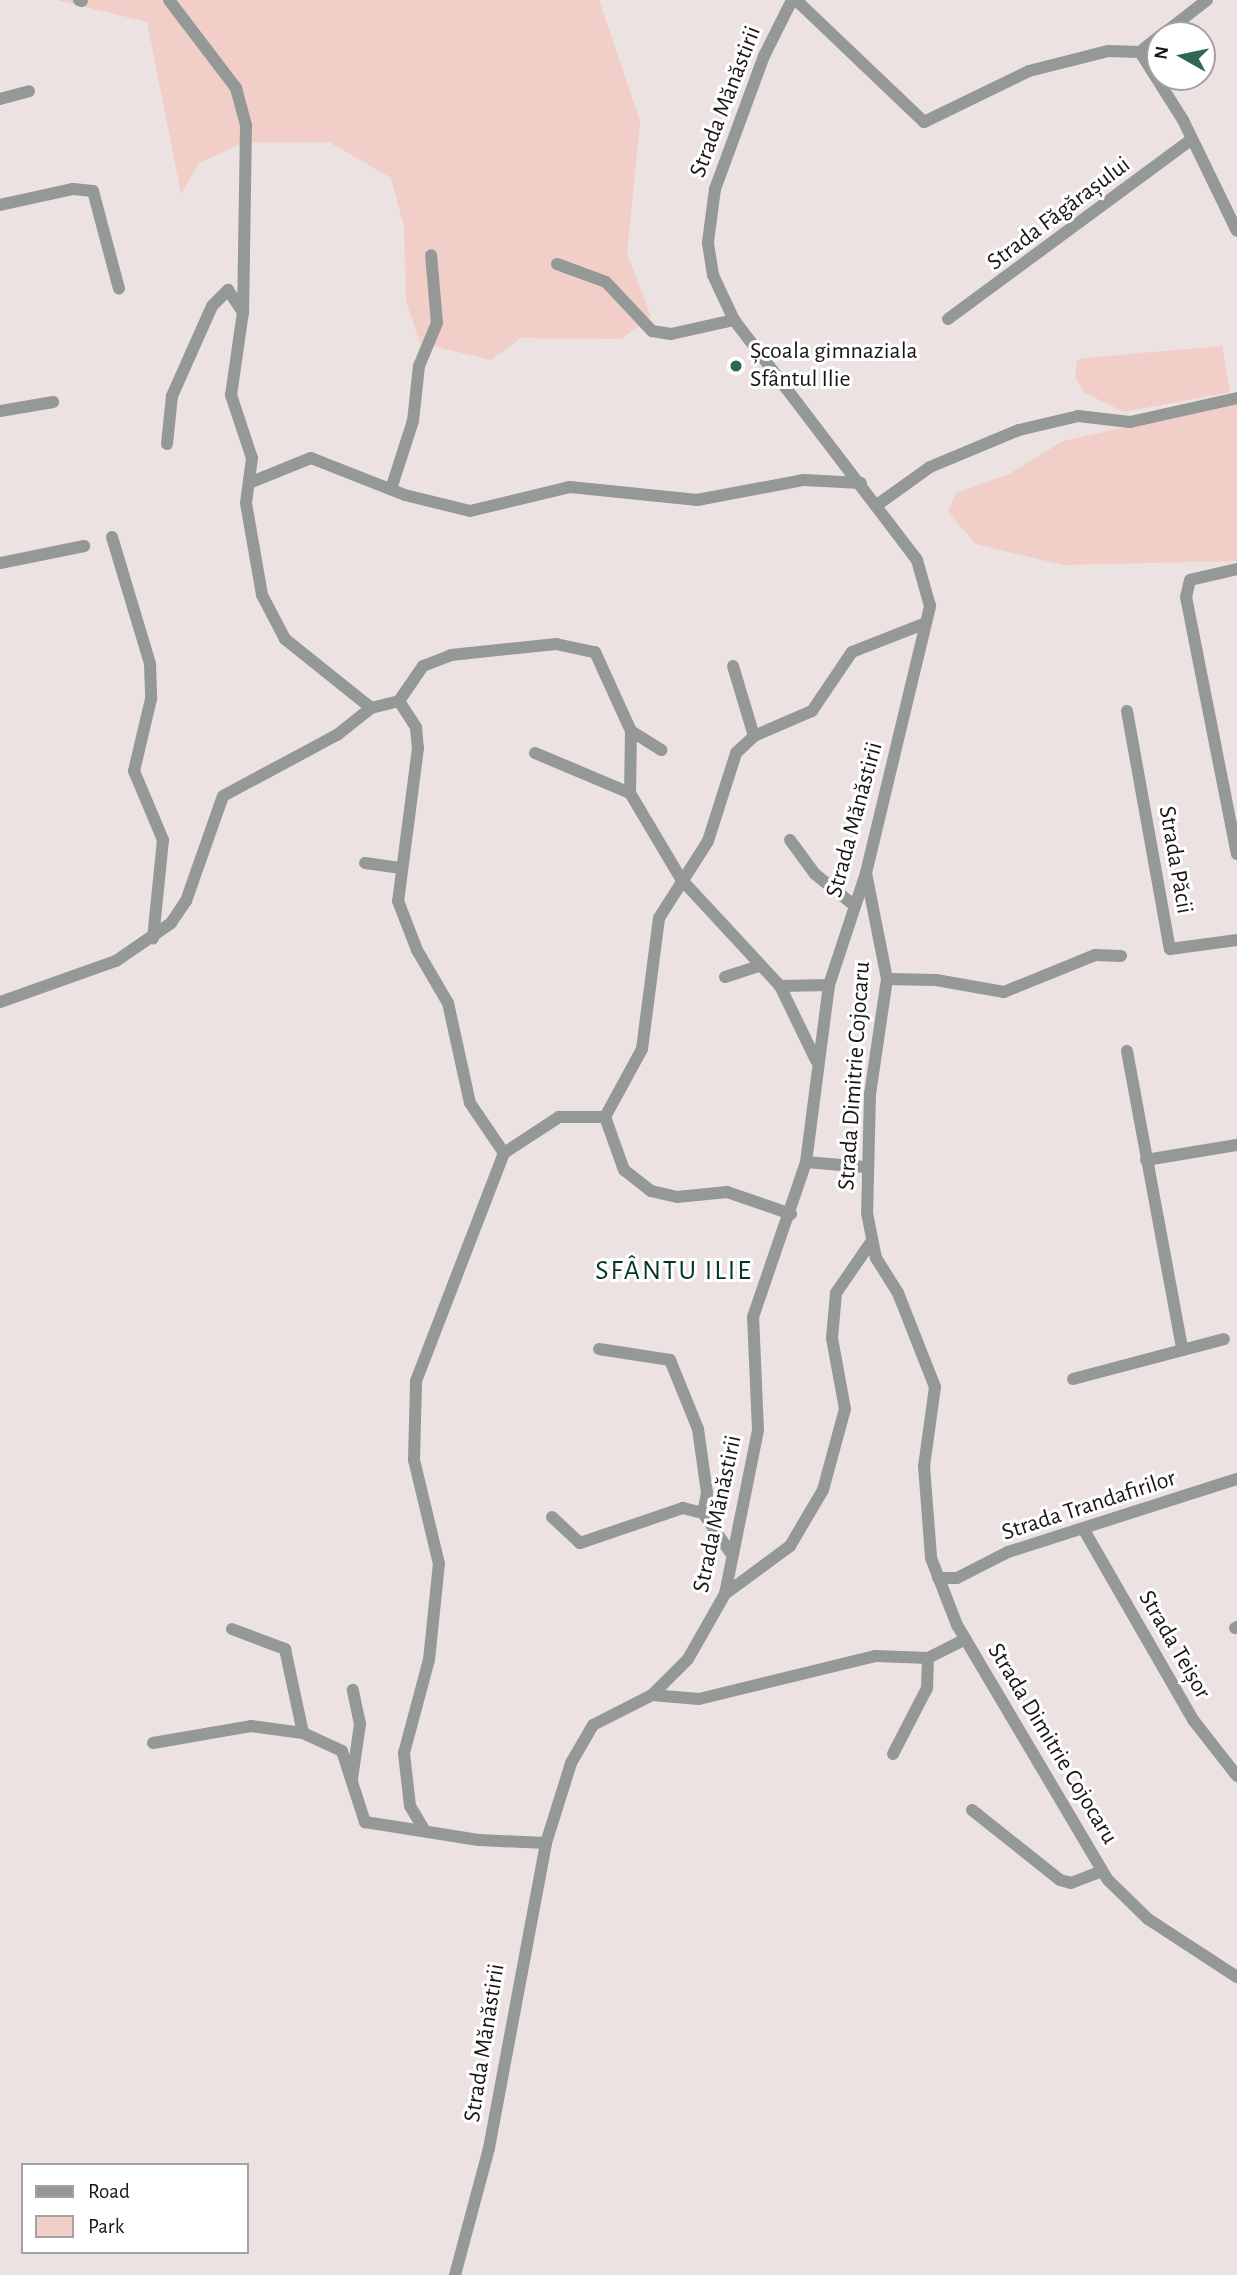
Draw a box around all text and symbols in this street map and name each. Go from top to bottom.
north arrow [1146,21,1216,91]
street label: Strada Mănăstirii [684,22,768,182]
text: N [1151,45,1172,61]
street label: Strada Făgărașului [982,151,1136,277]
place label: Școala gimnaziala Sfântul Ilie [750,338,918,394]
marker: Școala gimnaziala Sfântul Ilie [728,358,744,374]
street label: Strada Mănăstirii [820,739,890,901]
street label: Strada Păcii [1151,804,1199,916]
street label: Strada Dimitrie Cojocaru [833,961,877,1191]
district label: SFÂNTU ILIE [597,1254,751,1288]
street label: Strada Mănăstirii [687,1433,749,1595]
street label: Strada Trandafirilor [998,1464,1180,1548]
street label: Strada Teișor [1131,1586,1217,1704]
street label: Strada Dimitrie Cojocaru [981,1638,1123,1850]
street label: Strada Mănăstirii [458,1962,512,2124]
legend [21,2163,248,2254]
text: Road [88,2181,130,2202]
text: Park [88,2216,124,2237]

